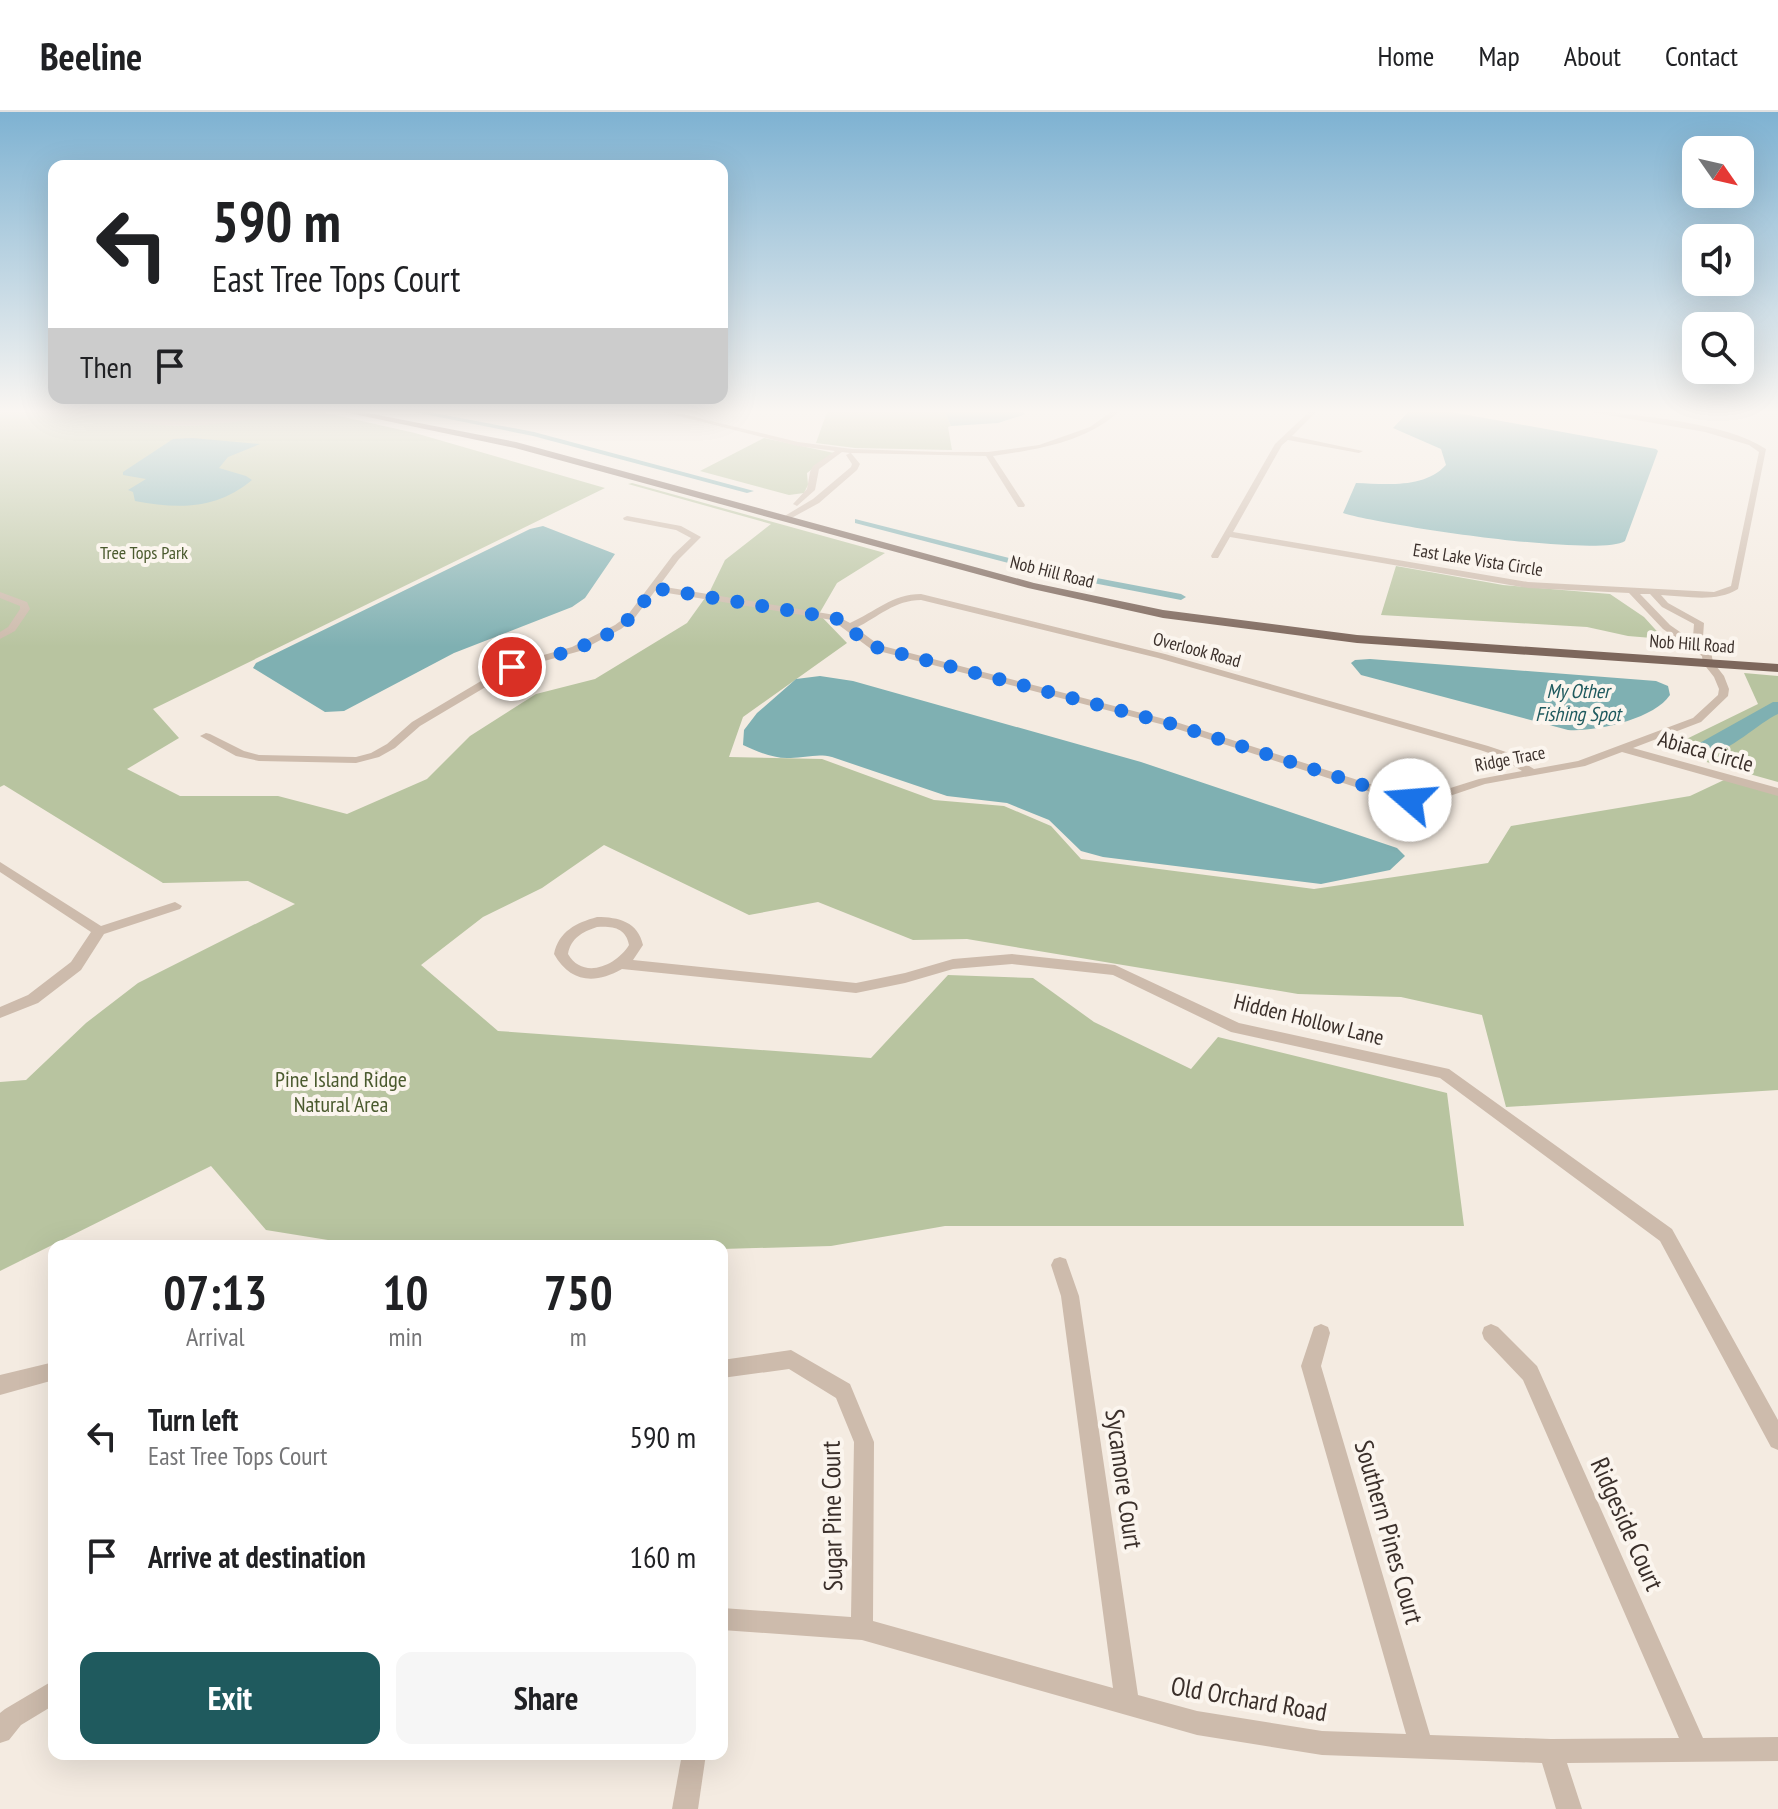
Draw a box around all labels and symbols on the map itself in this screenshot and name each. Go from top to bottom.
north arrow [1682,136,1754,208]
street label: East Lake Vista Circle [1411,538,1545,581]
park label: Tree Tops Park [100,541,188,564]
street label: Nob Hill Road [1008,550,1096,593]
street label: Overlook Road [1151,627,1243,672]
street label: Nob Hill Road [1649,629,1736,658]
pin [478,633,546,701]
water label: My Other Fishing Spot [1535,678,1623,727]
street label: Abiaca Circle [1655,724,1757,778]
street label: Ridge Trace [1473,740,1547,777]
position arrow [1368,758,1452,842]
street label: Hidden Hollow Lane [1231,987,1387,1051]
park label: Pine Island Ridge Natural Area [275,1065,407,1118]
street label: Sycamore Court [1098,1407,1151,1551]
street label: Southern Pines Court [1348,1436,1431,1627]
street label: Sugar Pine Court [814,1441,849,1591]
street label: Ridgeside Court [1584,1452,1671,1595]
street label: Old Orchard Road [1168,1669,1330,1728]

